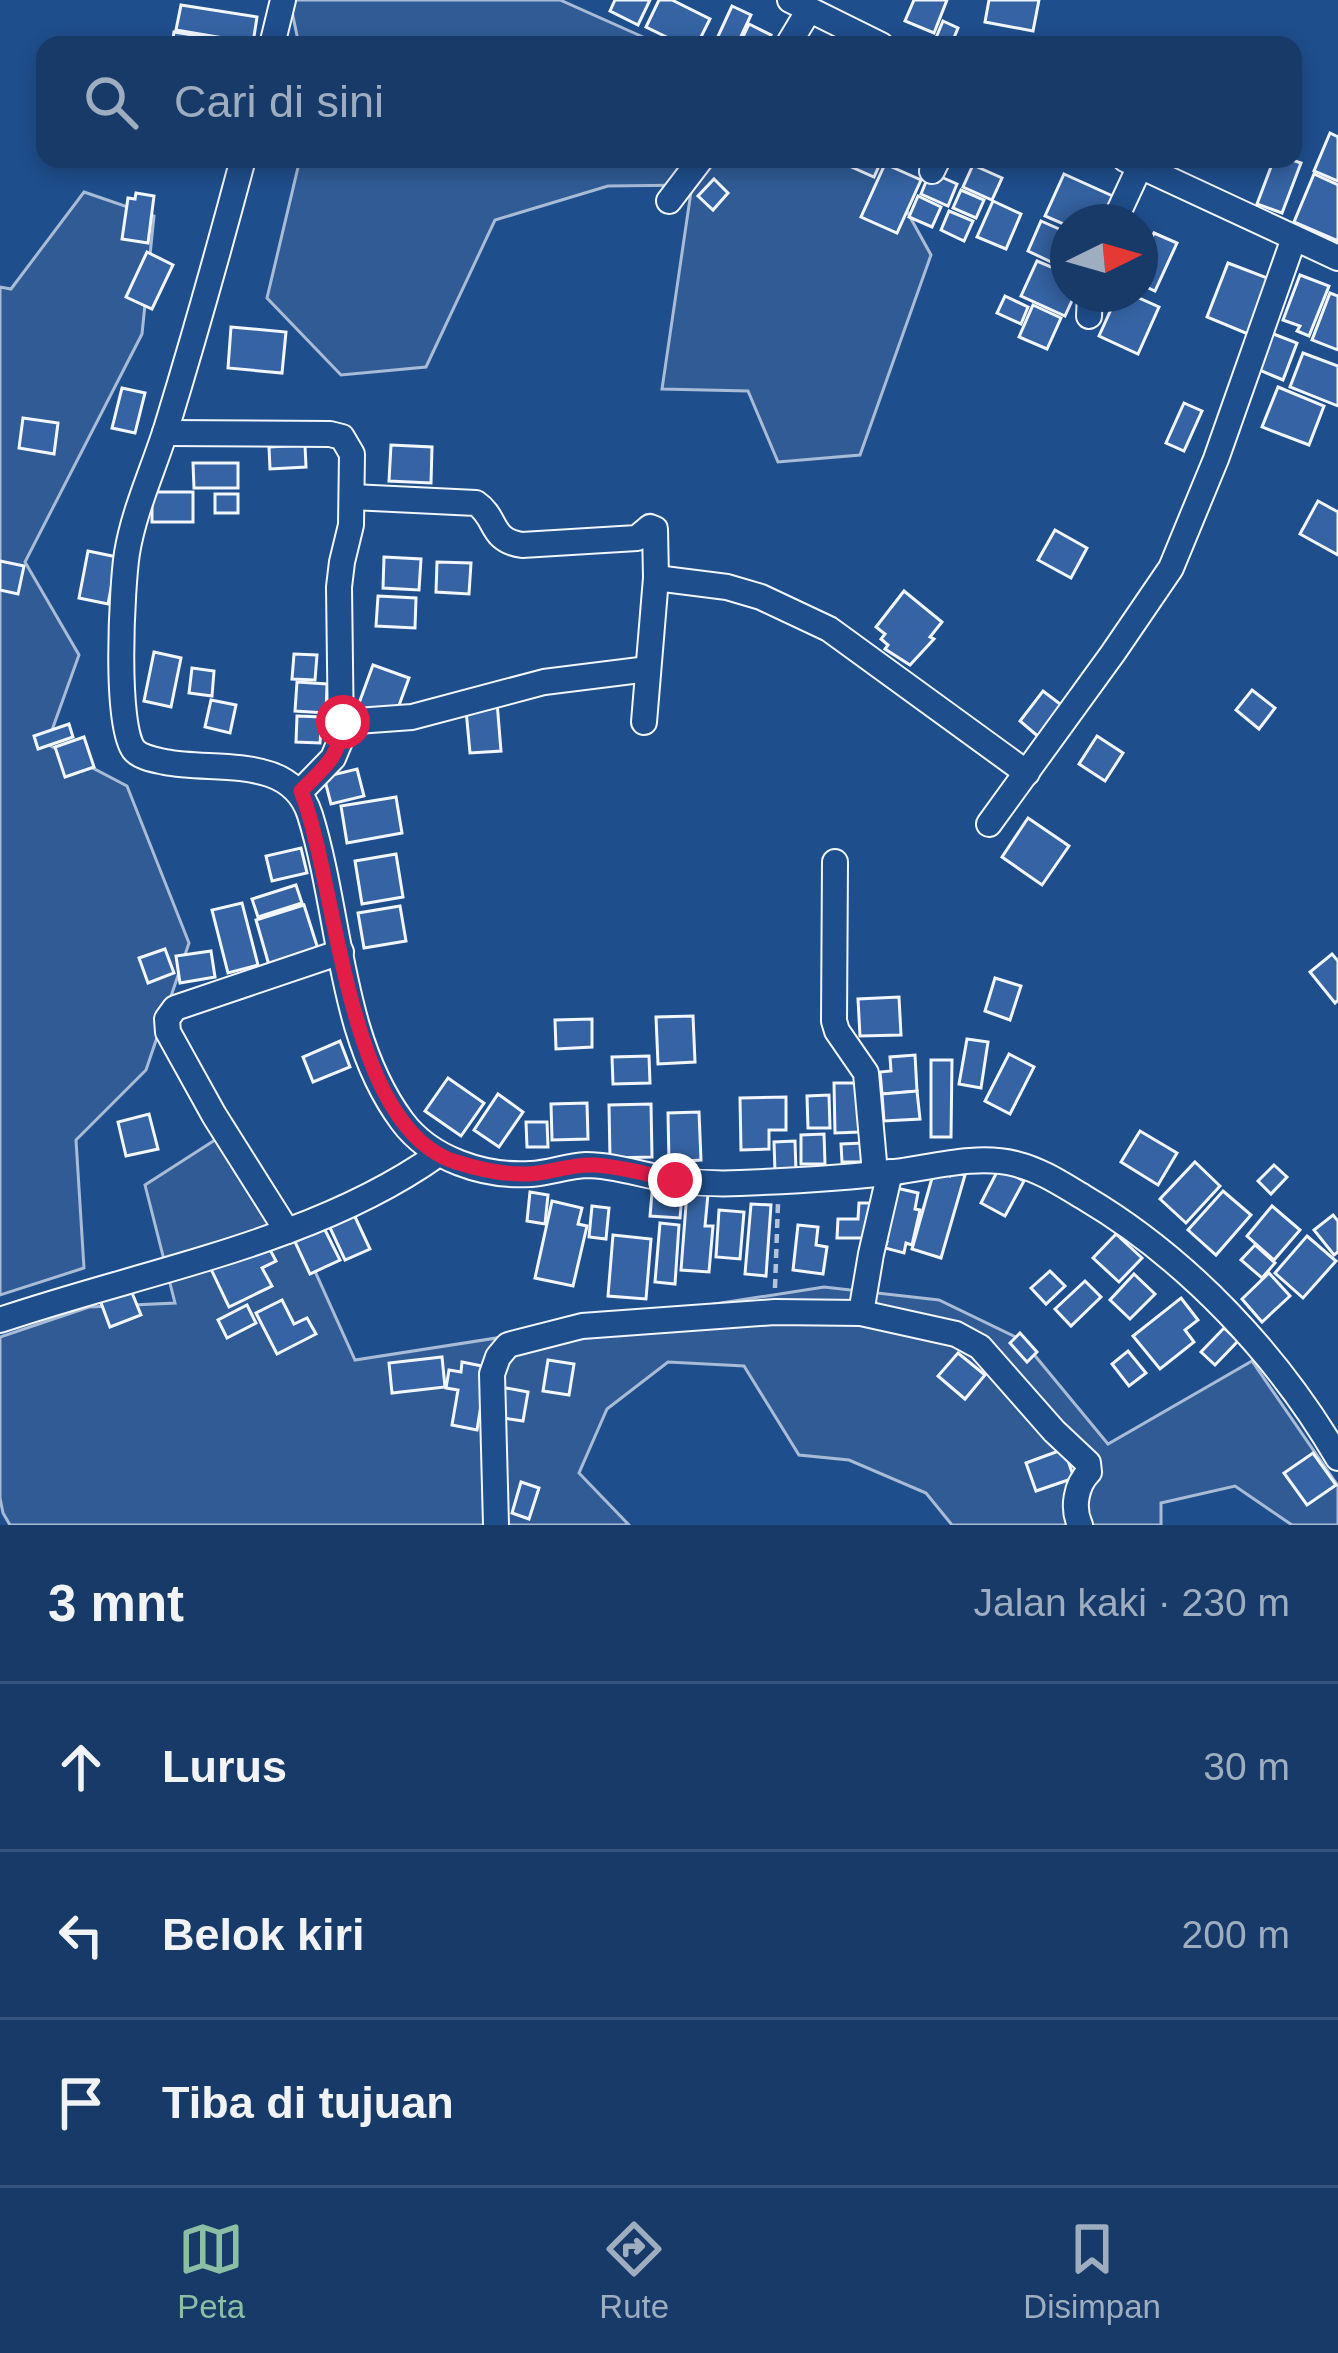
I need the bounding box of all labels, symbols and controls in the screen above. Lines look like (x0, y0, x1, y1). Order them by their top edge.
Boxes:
search box (36, 36, 1302, 168)
icon: search (78, 69, 144, 135)
text: Cari di sini (174, 76, 384, 127)
north arrow (1050, 204, 1158, 312)
route start (316, 695, 370, 749)
route end (648, 1153, 702, 1207)
text: 3 mnt (48, 1575, 184, 1632)
text: Jalan kaki · 230 m (974, 1581, 1290, 1624)
icon: ahead (48, 1734, 114, 1800)
text: Lurus (162, 1741, 287, 1792)
text: 30 m (1203, 1745, 1290, 1788)
icon: left (48, 1902, 114, 1968)
text: Belok kiri (162, 1909, 365, 1960)
text: 200 m (1182, 1913, 1290, 1956)
icon: arrive (48, 2070, 114, 2136)
text: Tiba di tujuan (162, 2077, 454, 2128)
tab: Peta (177, 2216, 245, 2326)
tab: Rute (599, 2216, 669, 2326)
tab: Disimpan (1023, 2216, 1161, 2326)

